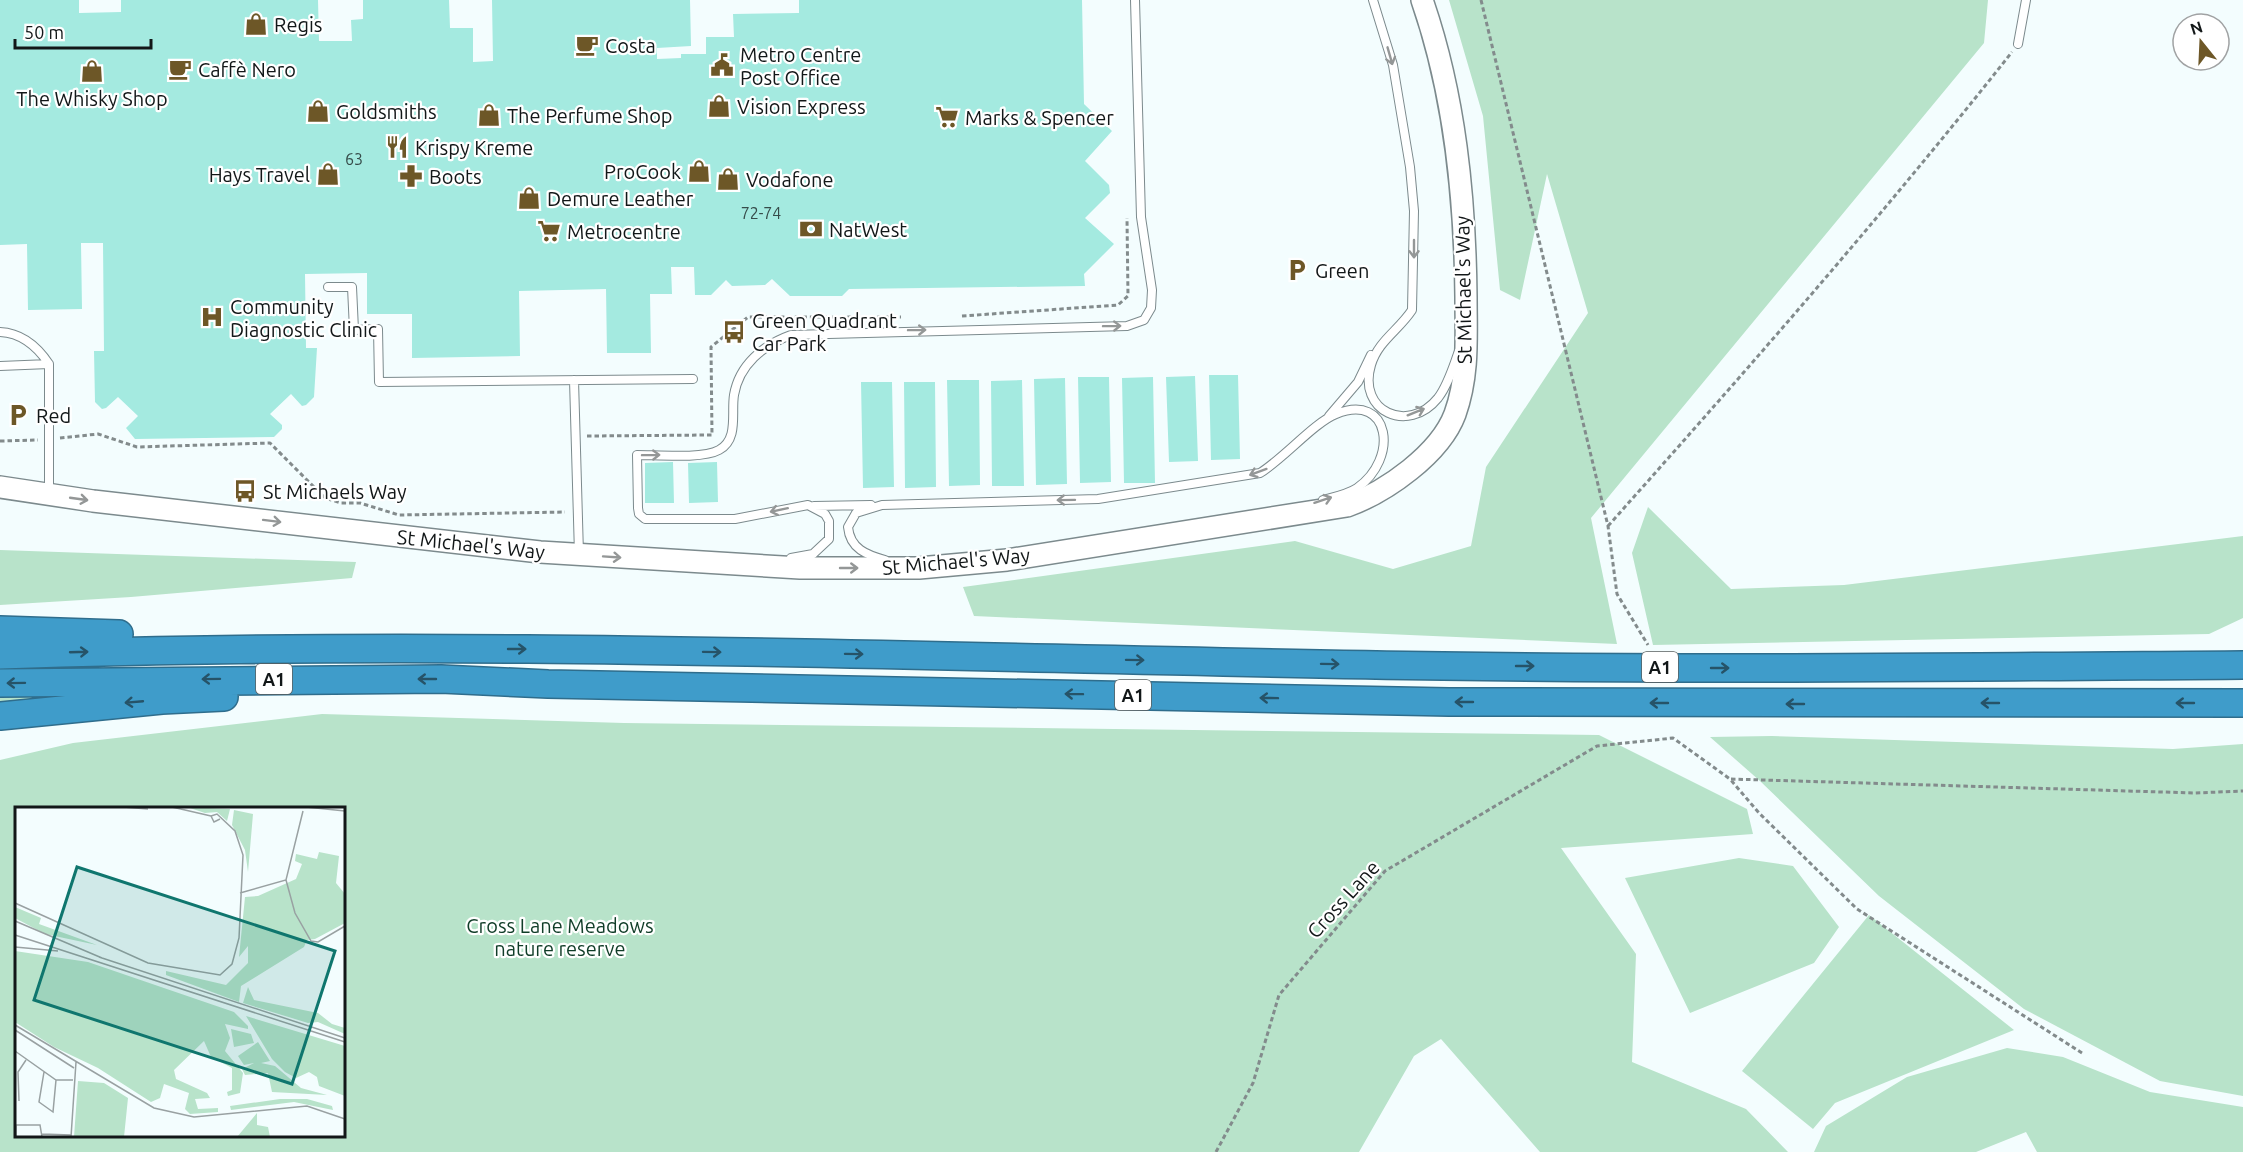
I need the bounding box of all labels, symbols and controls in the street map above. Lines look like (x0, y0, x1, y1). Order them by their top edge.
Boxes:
shop icon: Regis (243, 11, 269, 37)
scale bar (15, 12, 152, 50)
north arrow (2171, 12, 2231, 72)
place label: Regis (274, 13, 323, 36)
text: N (2188, 17, 2205, 38)
text: 50 m (24, 22, 64, 42)
cafe icon: Costa (574, 32, 600, 58)
place label: Costa (605, 34, 656, 57)
place label: Metro Centre Post Office (740, 43, 861, 89)
one-way arrow (1385, 46, 1396, 65)
public building icon: Metro Centre Post Office (709, 52, 735, 78)
cafe icon: Caffè Nero (167, 56, 193, 82)
shop icon: The Whisky Shop (79, 58, 105, 84)
place label: Caffè Nero (198, 58, 296, 81)
place label: The Whisky Shop (16, 87, 168, 110)
shop icon: Vision Express (706, 93, 732, 119)
place label: Vision Express (737, 95, 866, 118)
shop icon: Goldsmiths (305, 98, 331, 124)
place label: Goldsmiths (336, 100, 437, 123)
shop icon: The Perfume Shop (476, 102, 502, 128)
place label: The Perfume Shop (507, 104, 673, 127)
supermarket icon: Marks & Spencer (934, 104, 960, 130)
place label: Marks & Spencer (965, 106, 1114, 129)
restaurant icon: Krispy Kreme (384, 134, 410, 160)
place label: Krispy Kreme (415, 136, 533, 159)
house number: 63 (345, 150, 363, 168)
shop icon: ProCook (686, 158, 712, 184)
place label: ProCook (604, 160, 681, 183)
shop icon: Hays Travel (315, 161, 341, 187)
place label: Hays Travel (209, 163, 310, 186)
pharmacy icon: Boots (398, 163, 424, 189)
place label: Boots (429, 165, 482, 188)
shop icon: Vodafone (715, 166, 741, 192)
place label: Vodafone (746, 168, 833, 191)
shop icon: Demure Leather (516, 185, 542, 211)
place label: Demure Leather (547, 187, 694, 210)
house number: 72-74 (741, 204, 781, 222)
street label: St Michael's Way (1450, 215, 1476, 364)
bank icon: NatWest (798, 216, 824, 242)
supermarket icon: Metrocentre (536, 218, 562, 244)
place label: NatWest (829, 218, 907, 241)
place label: Metrocentre (567, 220, 681, 243)
one-way arrow (1408, 239, 1420, 259)
parking icon: Green (1284, 257, 1310, 283)
place label: Green (1315, 259, 1369, 282)
place label: Community Diagnostic Clinic (230, 295, 377, 341)
hospital icon: Community Diagnostic Clinic (199, 304, 225, 330)
place label: Green Quadrant Car Park (752, 309, 897, 355)
bus stop icon: Green Quadrant Car Park (721, 319, 747, 345)
one-way arrow (1101, 320, 1121, 332)
one-way arrow (906, 325, 926, 336)
parking icon: Red (5, 402, 31, 428)
place label: Red (36, 404, 71, 427)
one-way arrow (1406, 406, 1424, 417)
one-way arrow (640, 449, 660, 460)
one-way arrow (1250, 467, 1268, 478)
bus stop icon: St Michaels Way (232, 478, 258, 504)
place label: St Michaels Way (263, 480, 407, 503)
one-way arrow (68, 493, 88, 504)
one-way arrow (1313, 494, 1332, 505)
one-way arrow (1057, 495, 1077, 506)
one-way arrow (770, 505, 790, 516)
one-way arrow (262, 516, 282, 527)
street label: St Michael's Way (396, 525, 546, 563)
street label: St Michael's Way (881, 543, 1031, 579)
one-way arrow (602, 552, 622, 563)
one-way arrow (839, 562, 859, 574)
one-way arrow (506, 643, 526, 655)
one-way arrow (701, 646, 721, 658)
one-way arrow (69, 647, 89, 658)
one-way arrow (844, 649, 864, 660)
road number: A1 (1642, 652, 1678, 682)
one-way arrow (1124, 654, 1144, 666)
one-way arrow (1319, 658, 1339, 669)
one-way arrow (1514, 661, 1534, 672)
one-way arrow (1709, 662, 1729, 674)
road number: A1 (256, 664, 292, 694)
one-way arrow (417, 673, 437, 685)
one-way arrow (201, 674, 221, 685)
one-way arrow (6, 677, 26, 689)
road number: A1 (1115, 680, 1151, 710)
one-way arrow (1064, 688, 1084, 699)
one-way arrow (1259, 692, 1279, 704)
one-way arrow (1454, 696, 1474, 708)
one-way arrow (124, 697, 144, 708)
one-way arrow (1649, 697, 1669, 709)
one-way arrow (1980, 697, 2000, 709)
one-way arrow (2175, 697, 2195, 709)
one-way arrow (1785, 698, 1805, 710)
inset map (15, 807, 345, 1137)
street label: Cross Lane (1302, 855, 1384, 943)
park label: Cross Lane Meadows nature reserve (466, 914, 654, 960)

